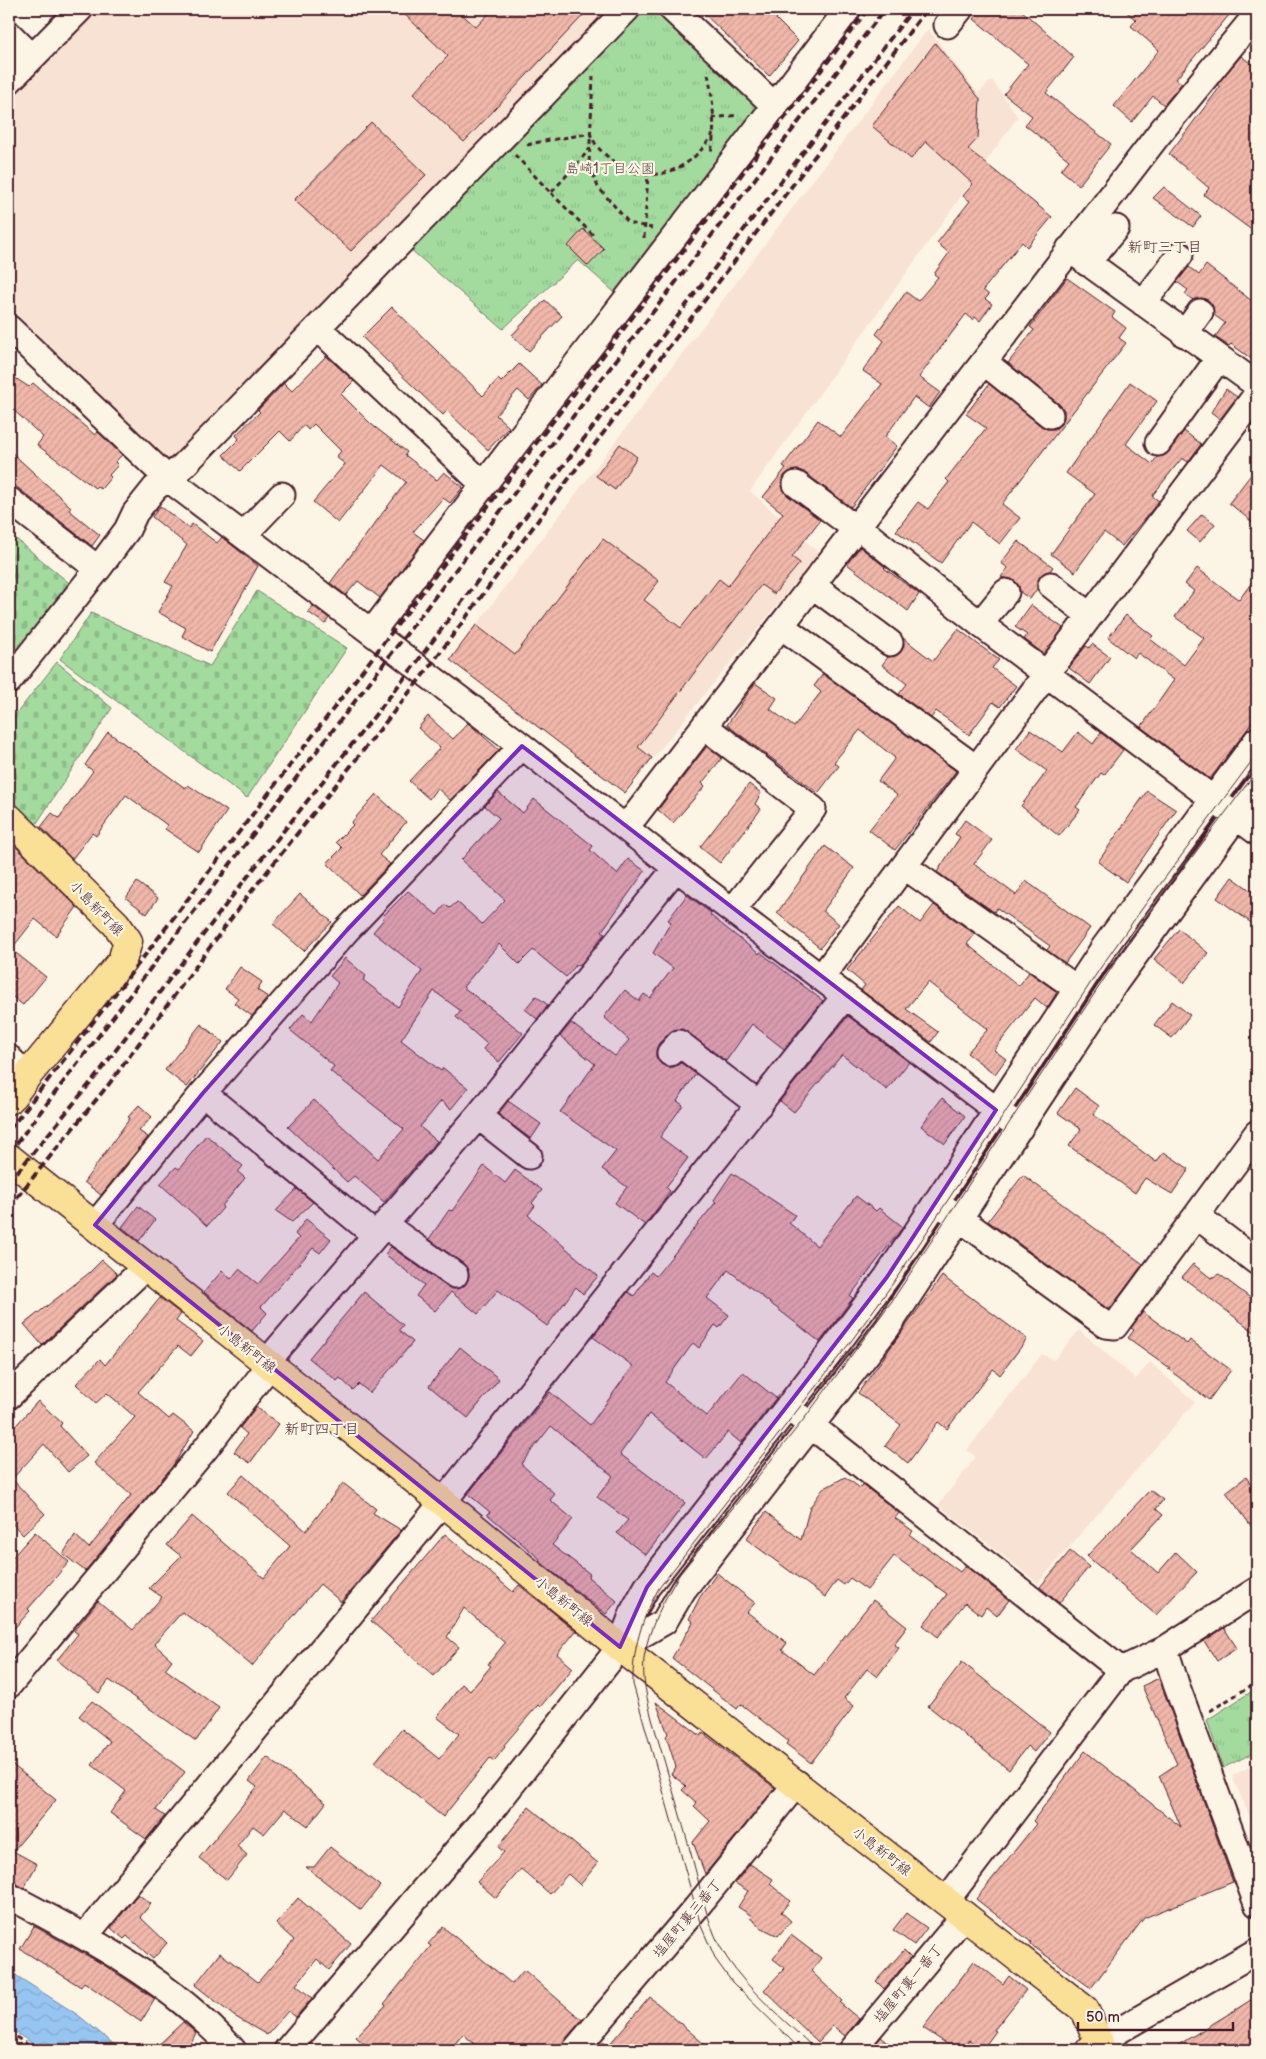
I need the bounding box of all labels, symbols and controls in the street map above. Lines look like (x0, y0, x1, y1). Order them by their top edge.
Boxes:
park label: 島崎1丁目公園 (565, 160, 655, 177)
district label: 新町三丁目 (1127, 238, 1203, 257)
street label: 小島新町線 (66, 877, 127, 939)
street label: 小島新町線 (214, 1320, 280, 1377)
district label: 新町四丁目 (284, 1420, 360, 1439)
street label: 小島新町線 (531, 1573, 596, 1630)
street label: 小島新町線 (849, 1823, 915, 1880)
street label: 塩屋町裏三番丁 (649, 1875, 725, 1961)
street label: 塩屋町裏一番丁 (870, 1940, 946, 2026)
scale bar (1078, 1999, 1234, 2031)
text: 50 m (1086, 2008, 1120, 2027)

